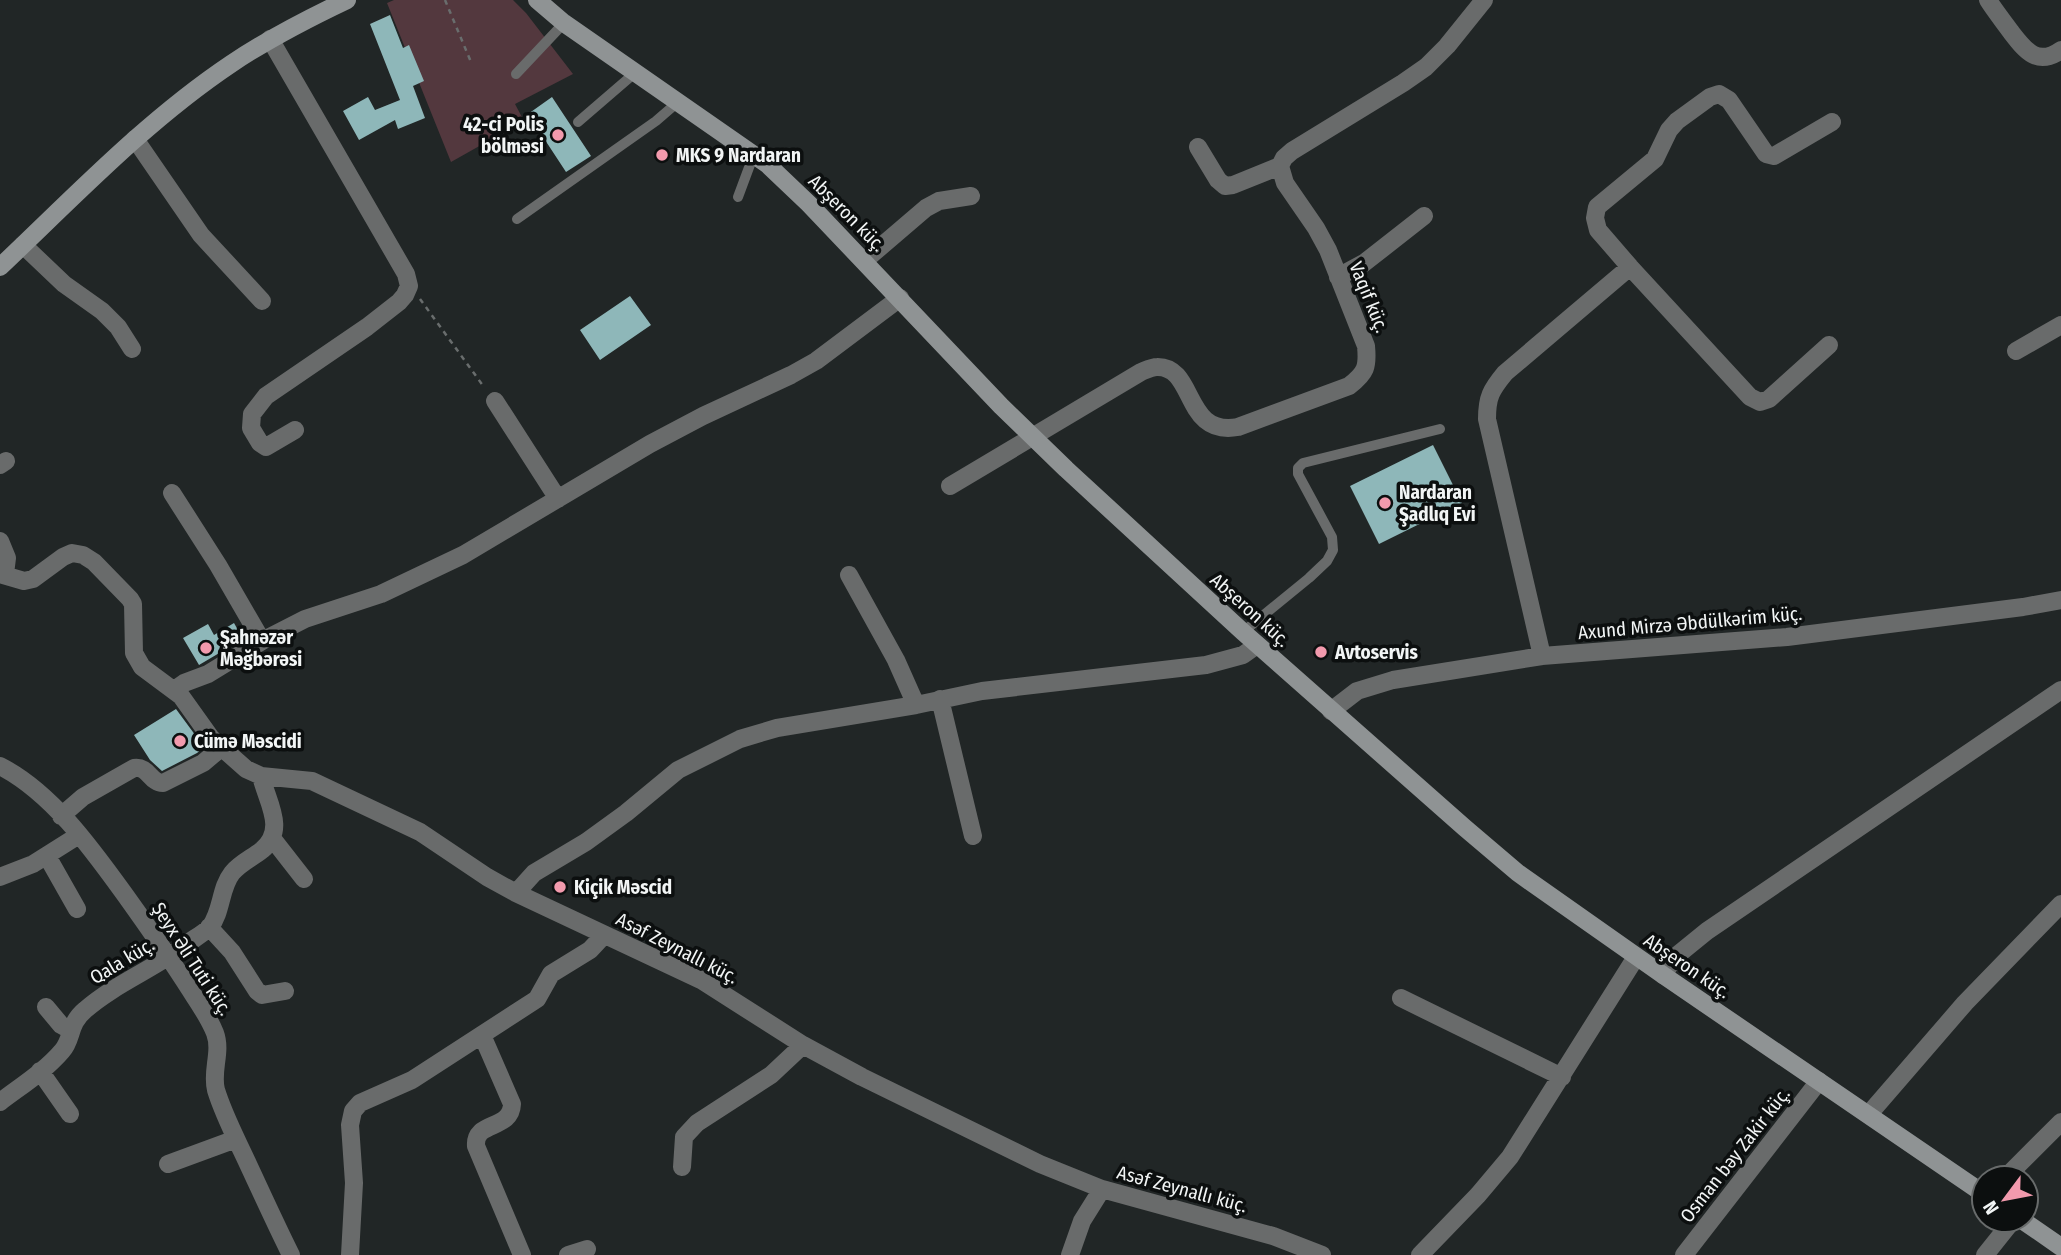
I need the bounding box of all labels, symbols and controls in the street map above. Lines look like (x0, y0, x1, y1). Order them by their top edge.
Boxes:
place label: 42-ci Polis bölməsi (463, 113, 545, 158)
marker: 42-ci Polis bölməsi (550, 127, 566, 143)
place label: MKS 9 Nardaran (676, 144, 801, 167)
marker: MKS 9 Nardaran (654, 147, 670, 163)
street label: Abşeron küç. (804, 170, 890, 256)
street label: Vaqif küç. (1344, 258, 1394, 336)
place label: Nardaran Şadlıq Evi (1399, 481, 1476, 527)
marker: Nardaran Şadlıq Evi (1377, 495, 1393, 511)
street label: Abşeron küç. (1205, 568, 1295, 652)
street label: Axund Mirzə Əbdülkərim küç. (1577, 602, 1803, 644)
place label: Şahnəzər Məğbərəsi (220, 626, 302, 671)
marker: Şahnəzər Məğbərəsi (198, 640, 214, 656)
place label: Avtoservis (1334, 641, 1418, 664)
marker: Avtoservis (1313, 644, 1329, 660)
place label: Cümə Məscidi (194, 730, 302, 753)
marker: Cümə Məscidi (172, 733, 188, 749)
place label: Kiçik Məscid (574, 876, 672, 899)
marker: Kiçik Məscid (552, 879, 568, 895)
street label: Şeyx Əli Tuti küç. (147, 898, 237, 1020)
street label: Asəf Zeynallı küç. (612, 907, 742, 989)
street label: Abşeron küç. (1639, 929, 1735, 1003)
street label: Qala küç. (86, 933, 158, 989)
street label: Osman bəy Zakir küç. (1675, 1083, 1795, 1227)
street label: Asəf Zeynallı küç. (1114, 1161, 1250, 1217)
north arrow (1970, 1164, 2040, 1234)
text: N (1978, 1197, 2004, 1219)

